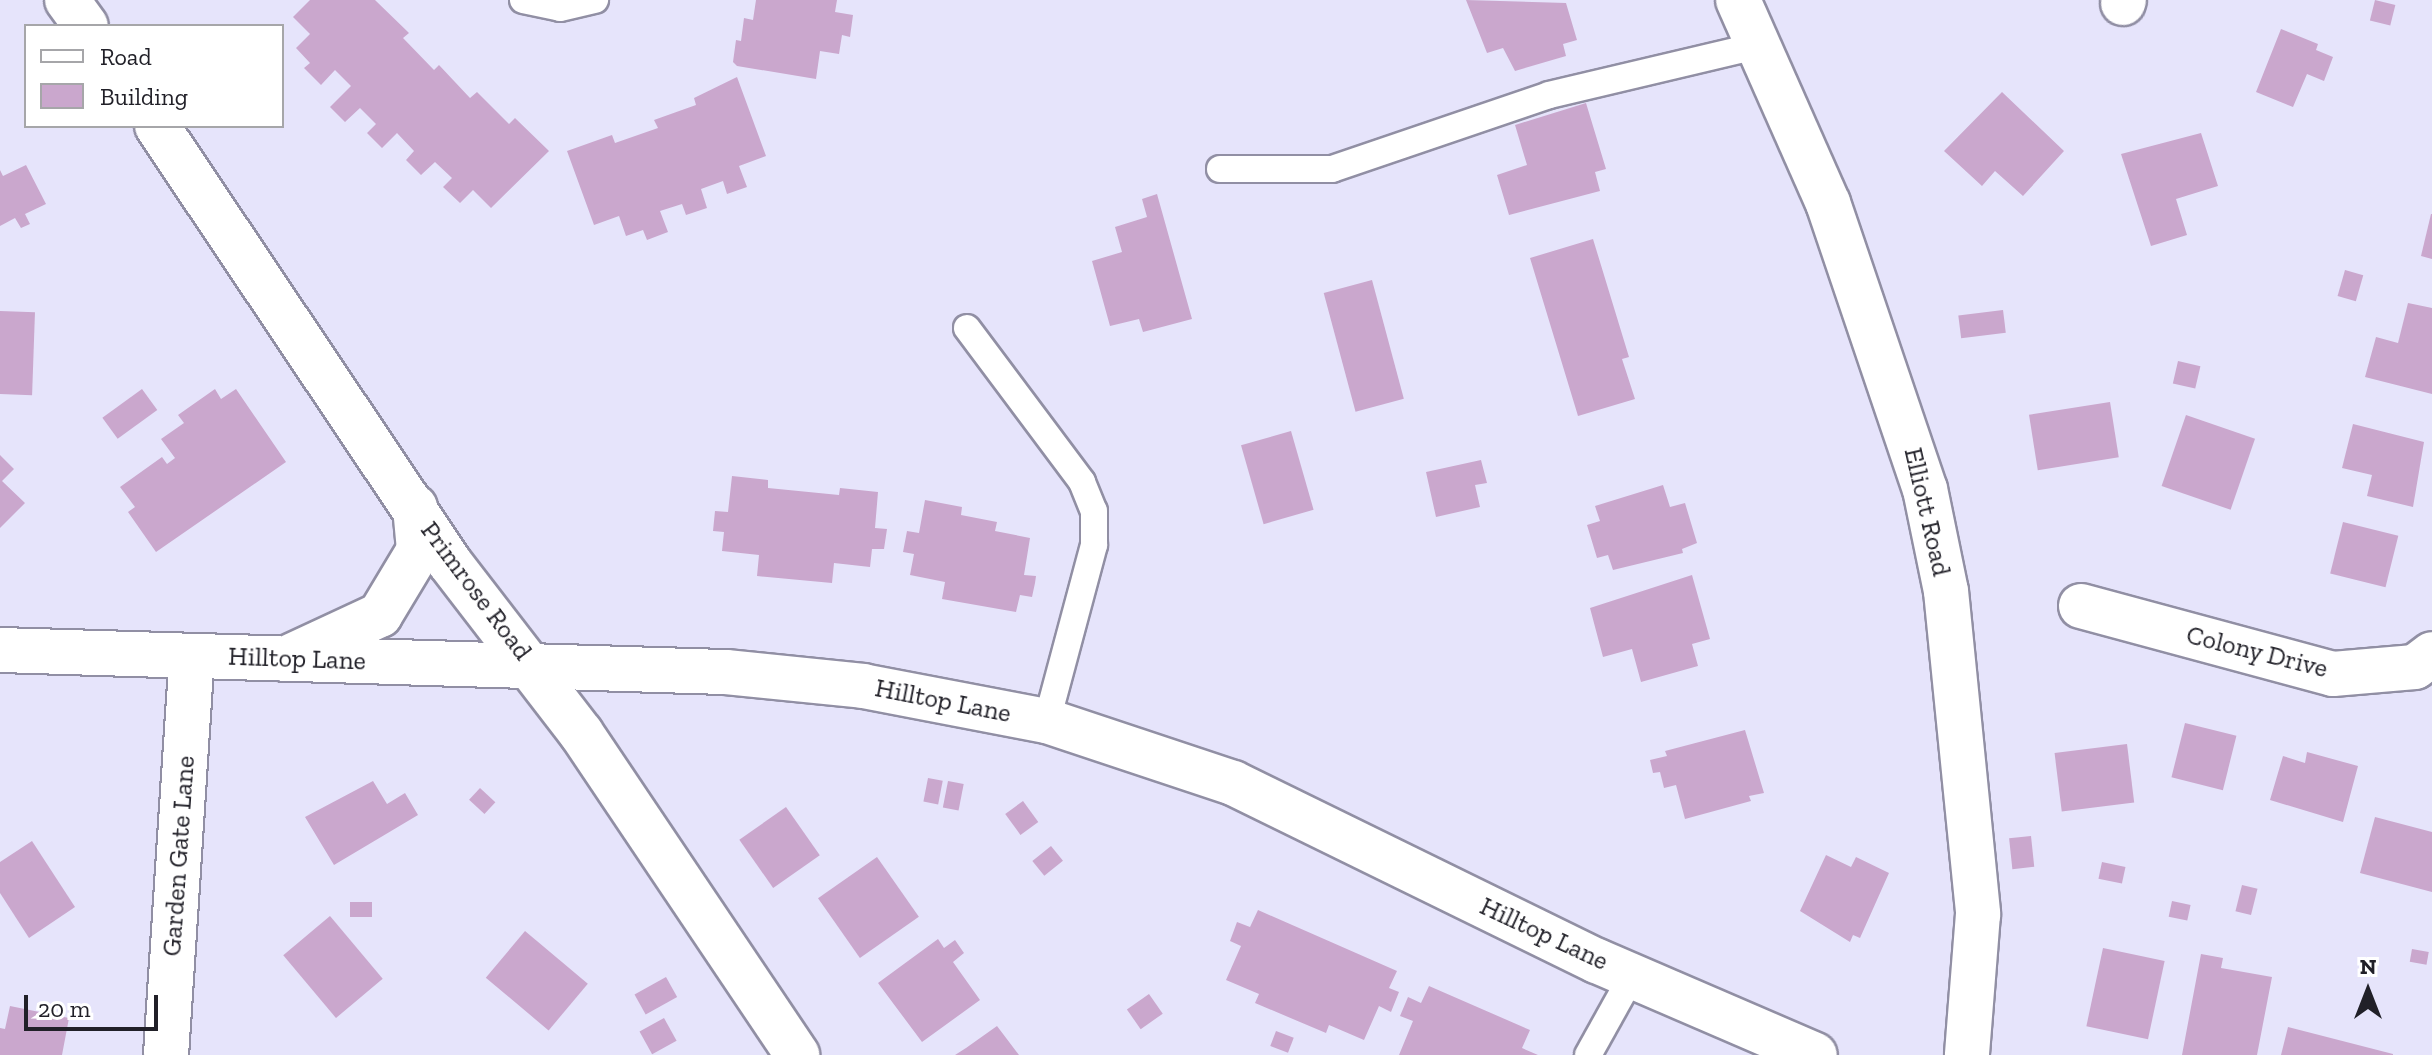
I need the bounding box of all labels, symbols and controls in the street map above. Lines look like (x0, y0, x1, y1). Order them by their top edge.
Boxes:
legend (24, 24, 284, 128)
text: Road (100, 42, 152, 71)
text: Building (100, 82, 188, 111)
street label: Elliott Road (1897, 445, 1957, 579)
street label: Primrose Road (414, 516, 538, 666)
street label: Colony Drive (2183, 619, 2331, 685)
street label: Hilltop Lane (228, 641, 366, 677)
street label: Hilltop Lane (872, 673, 1014, 729)
street label: Garden Gate Lane (156, 755, 202, 957)
street label: Hilltop Lane (1475, 891, 1613, 977)
north arrow (2328, 951, 2408, 1031)
text: N (2360, 953, 2376, 980)
scale bar (28, 979, 162, 1029)
text: 20 m (38, 994, 90, 1023)

